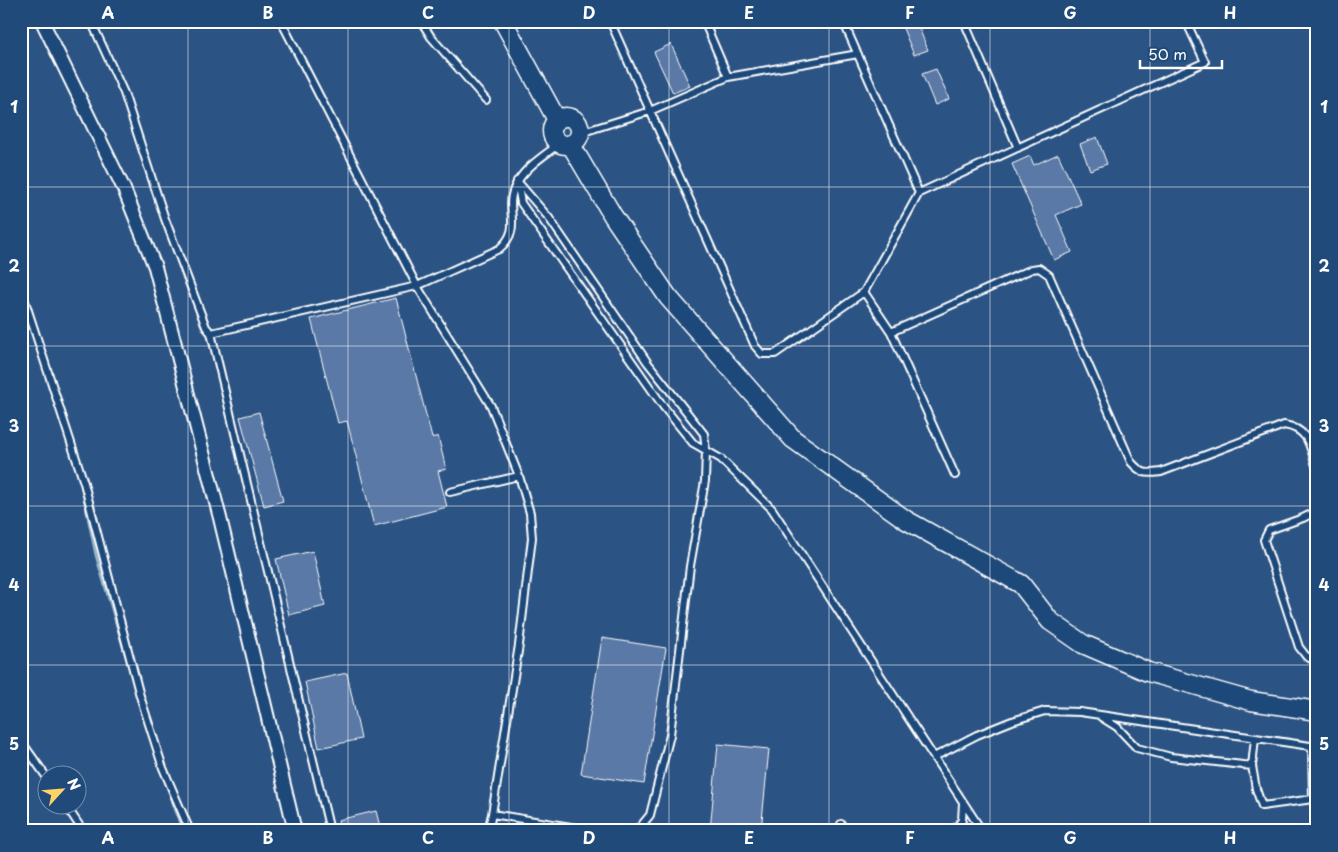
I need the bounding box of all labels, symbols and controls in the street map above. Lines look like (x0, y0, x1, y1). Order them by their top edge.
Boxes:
text: A (102, 0, 115, 24)
text: B (263, 0, 274, 24)
text: C (422, 0, 434, 24)
text: D (583, 0, 595, 24)
text: E (744, 0, 754, 24)
text: F (905, 0, 915, 24)
text: G (1063, 0, 1077, 24)
text: H (1224, 0, 1236, 24)
scale bar (1140, 38, 1223, 70)
text: 50 m (1148, 42, 1187, 65)
text: 1 (10, 94, 18, 118)
text: 1 (1320, 94, 1328, 118)
text: 2 (8, 253, 20, 277)
text: 2 (1318, 253, 1330, 277)
text: 3 (9, 413, 19, 437)
text: 3 (1319, 413, 1329, 437)
text: 4 (9, 572, 20, 596)
text: 4 (1319, 572, 1330, 596)
text: 5 (9, 731, 19, 755)
text: 5 (1319, 731, 1329, 755)
north arrow (38, 764, 88, 814)
text: N (62, 774, 86, 794)
text: A (102, 825, 115, 849)
text: B (263, 825, 274, 849)
text: C (422, 825, 434, 849)
text: D (583, 825, 595, 849)
text: E (744, 825, 754, 849)
text: F (905, 825, 915, 849)
text: G (1063, 825, 1077, 849)
text: H (1224, 825, 1236, 849)

